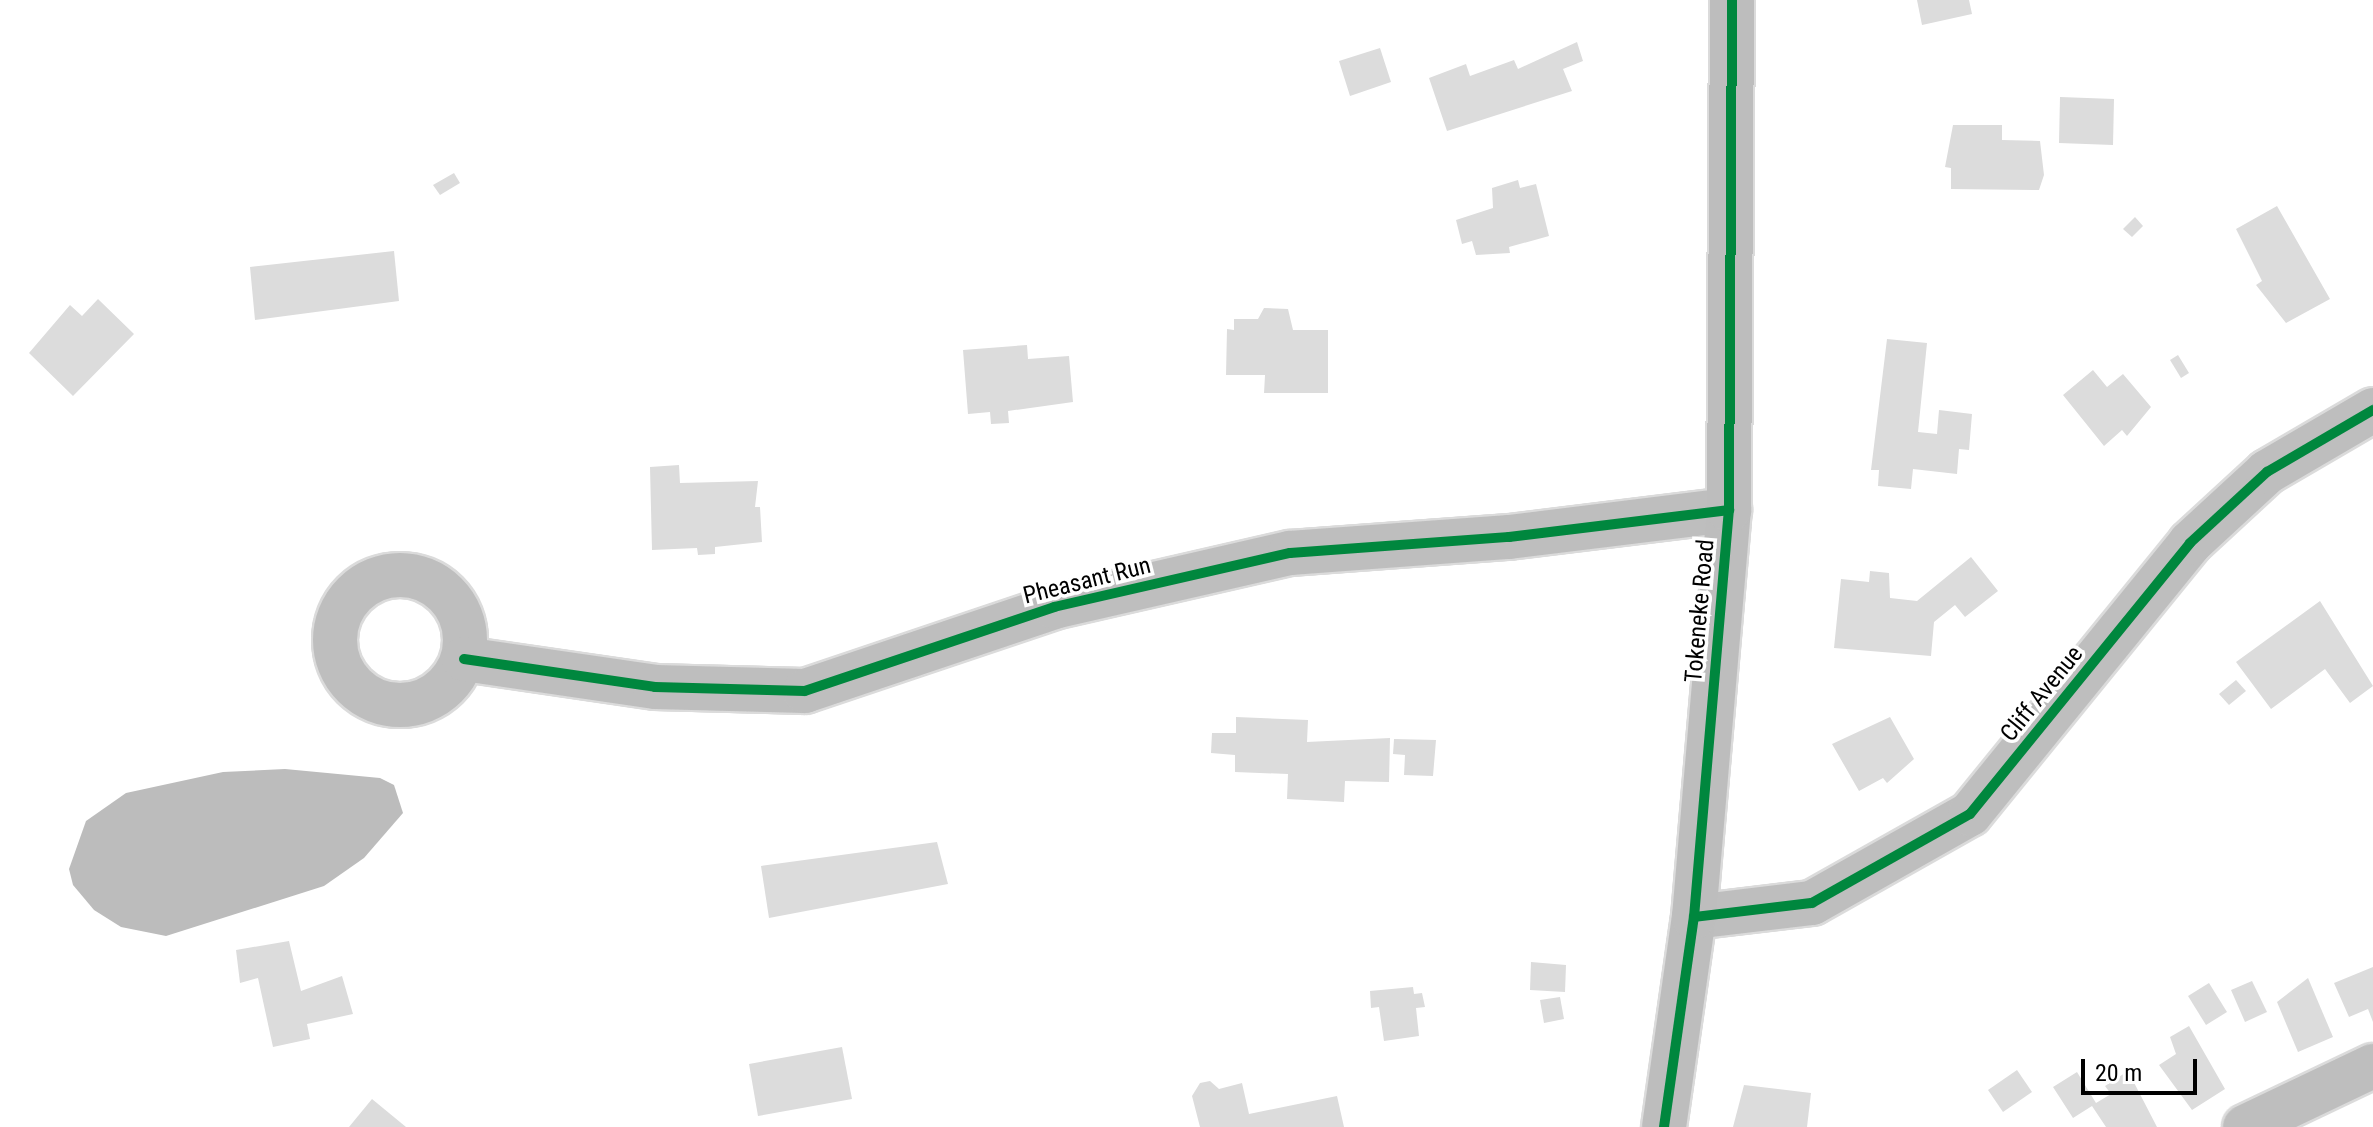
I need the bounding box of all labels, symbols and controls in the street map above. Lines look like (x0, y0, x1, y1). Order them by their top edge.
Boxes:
street label: Tokeneke Road (1679, 538, 1721, 684)
street label: Pheasant Run (1020, 551, 1154, 611)
street label: Cliff Avenue (1995, 640, 2089, 748)
scale bar (2085, 1043, 2201, 1093)
text: 20 m (2095, 1059, 2142, 1087)

